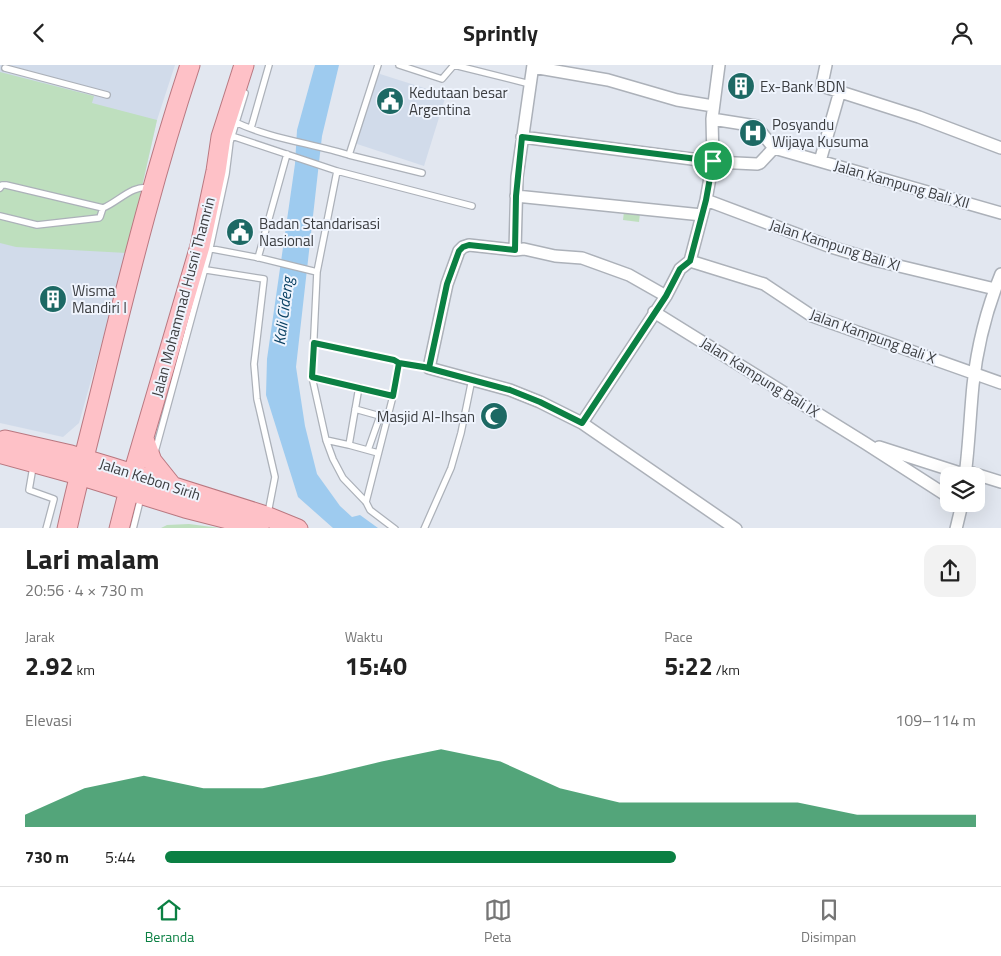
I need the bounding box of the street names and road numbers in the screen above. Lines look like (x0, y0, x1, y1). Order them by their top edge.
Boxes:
street label: Jalan Kampung Bali XII (831, 154, 973, 214)
street label: Jalan Mohammad Husni Thamrin (145, 194, 221, 400)
street label: Jalan Kampung Bali XI (766, 213, 904, 277)
street label: Jalan Kampung Bali X (807, 302, 940, 370)
street label: Jalan Kampung Bali IX (696, 331, 825, 423)
street label: Jalan Kebon Sirih (96, 452, 204, 506)

